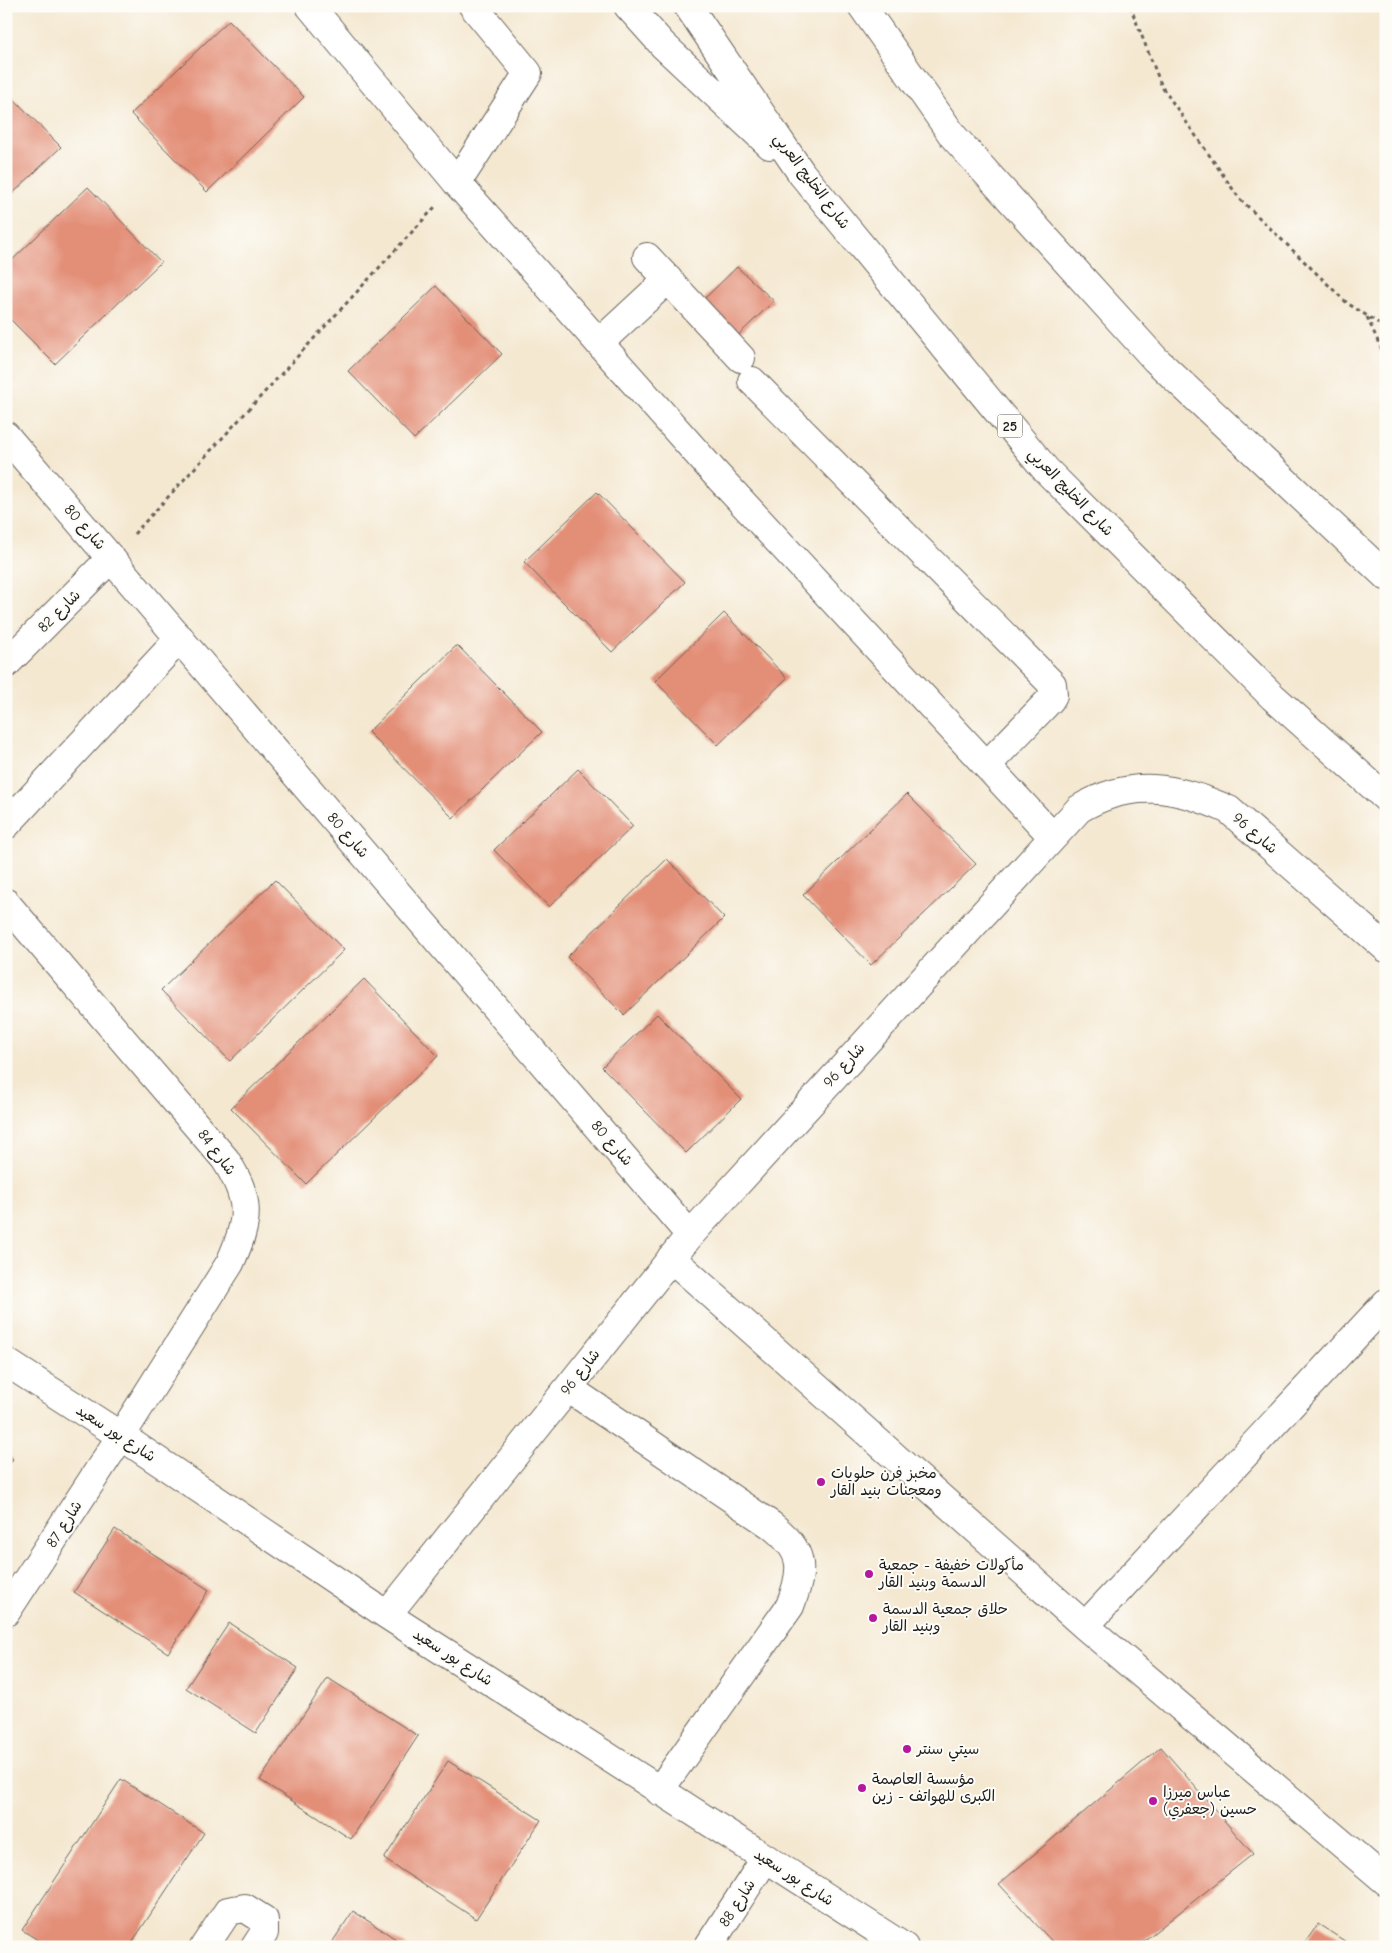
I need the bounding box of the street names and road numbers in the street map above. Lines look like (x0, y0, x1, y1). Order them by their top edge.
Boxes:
street label: شارع الخليج العربي (767, 130, 854, 235)
road number: 25 (998, 414, 1022, 438)
street label: شارع الخليج العربي (1022, 444, 1117, 542)
street label: شارع 80 (60, 501, 110, 554)
street label: شارع 82 (34, 586, 85, 637)
street label: شارع 80 (323, 809, 373, 862)
street label: شارع 96 (1228, 809, 1281, 858)
street label: شارع 96 (819, 1039, 869, 1092)
street label: شارع 80 (587, 1117, 637, 1170)
street label: شارع 84 (193, 1126, 240, 1179)
street label: شارع 96 (556, 1345, 604, 1399)
street label: شارع بور سعيد (72, 1401, 159, 1466)
street label: شارع 87 (42, 1497, 87, 1551)
street label: شارع بور سعيد (409, 1625, 496, 1690)
street label: شارع بور سعيد (750, 1845, 837, 1910)
street label: شارع 88 (715, 1876, 760, 1931)

